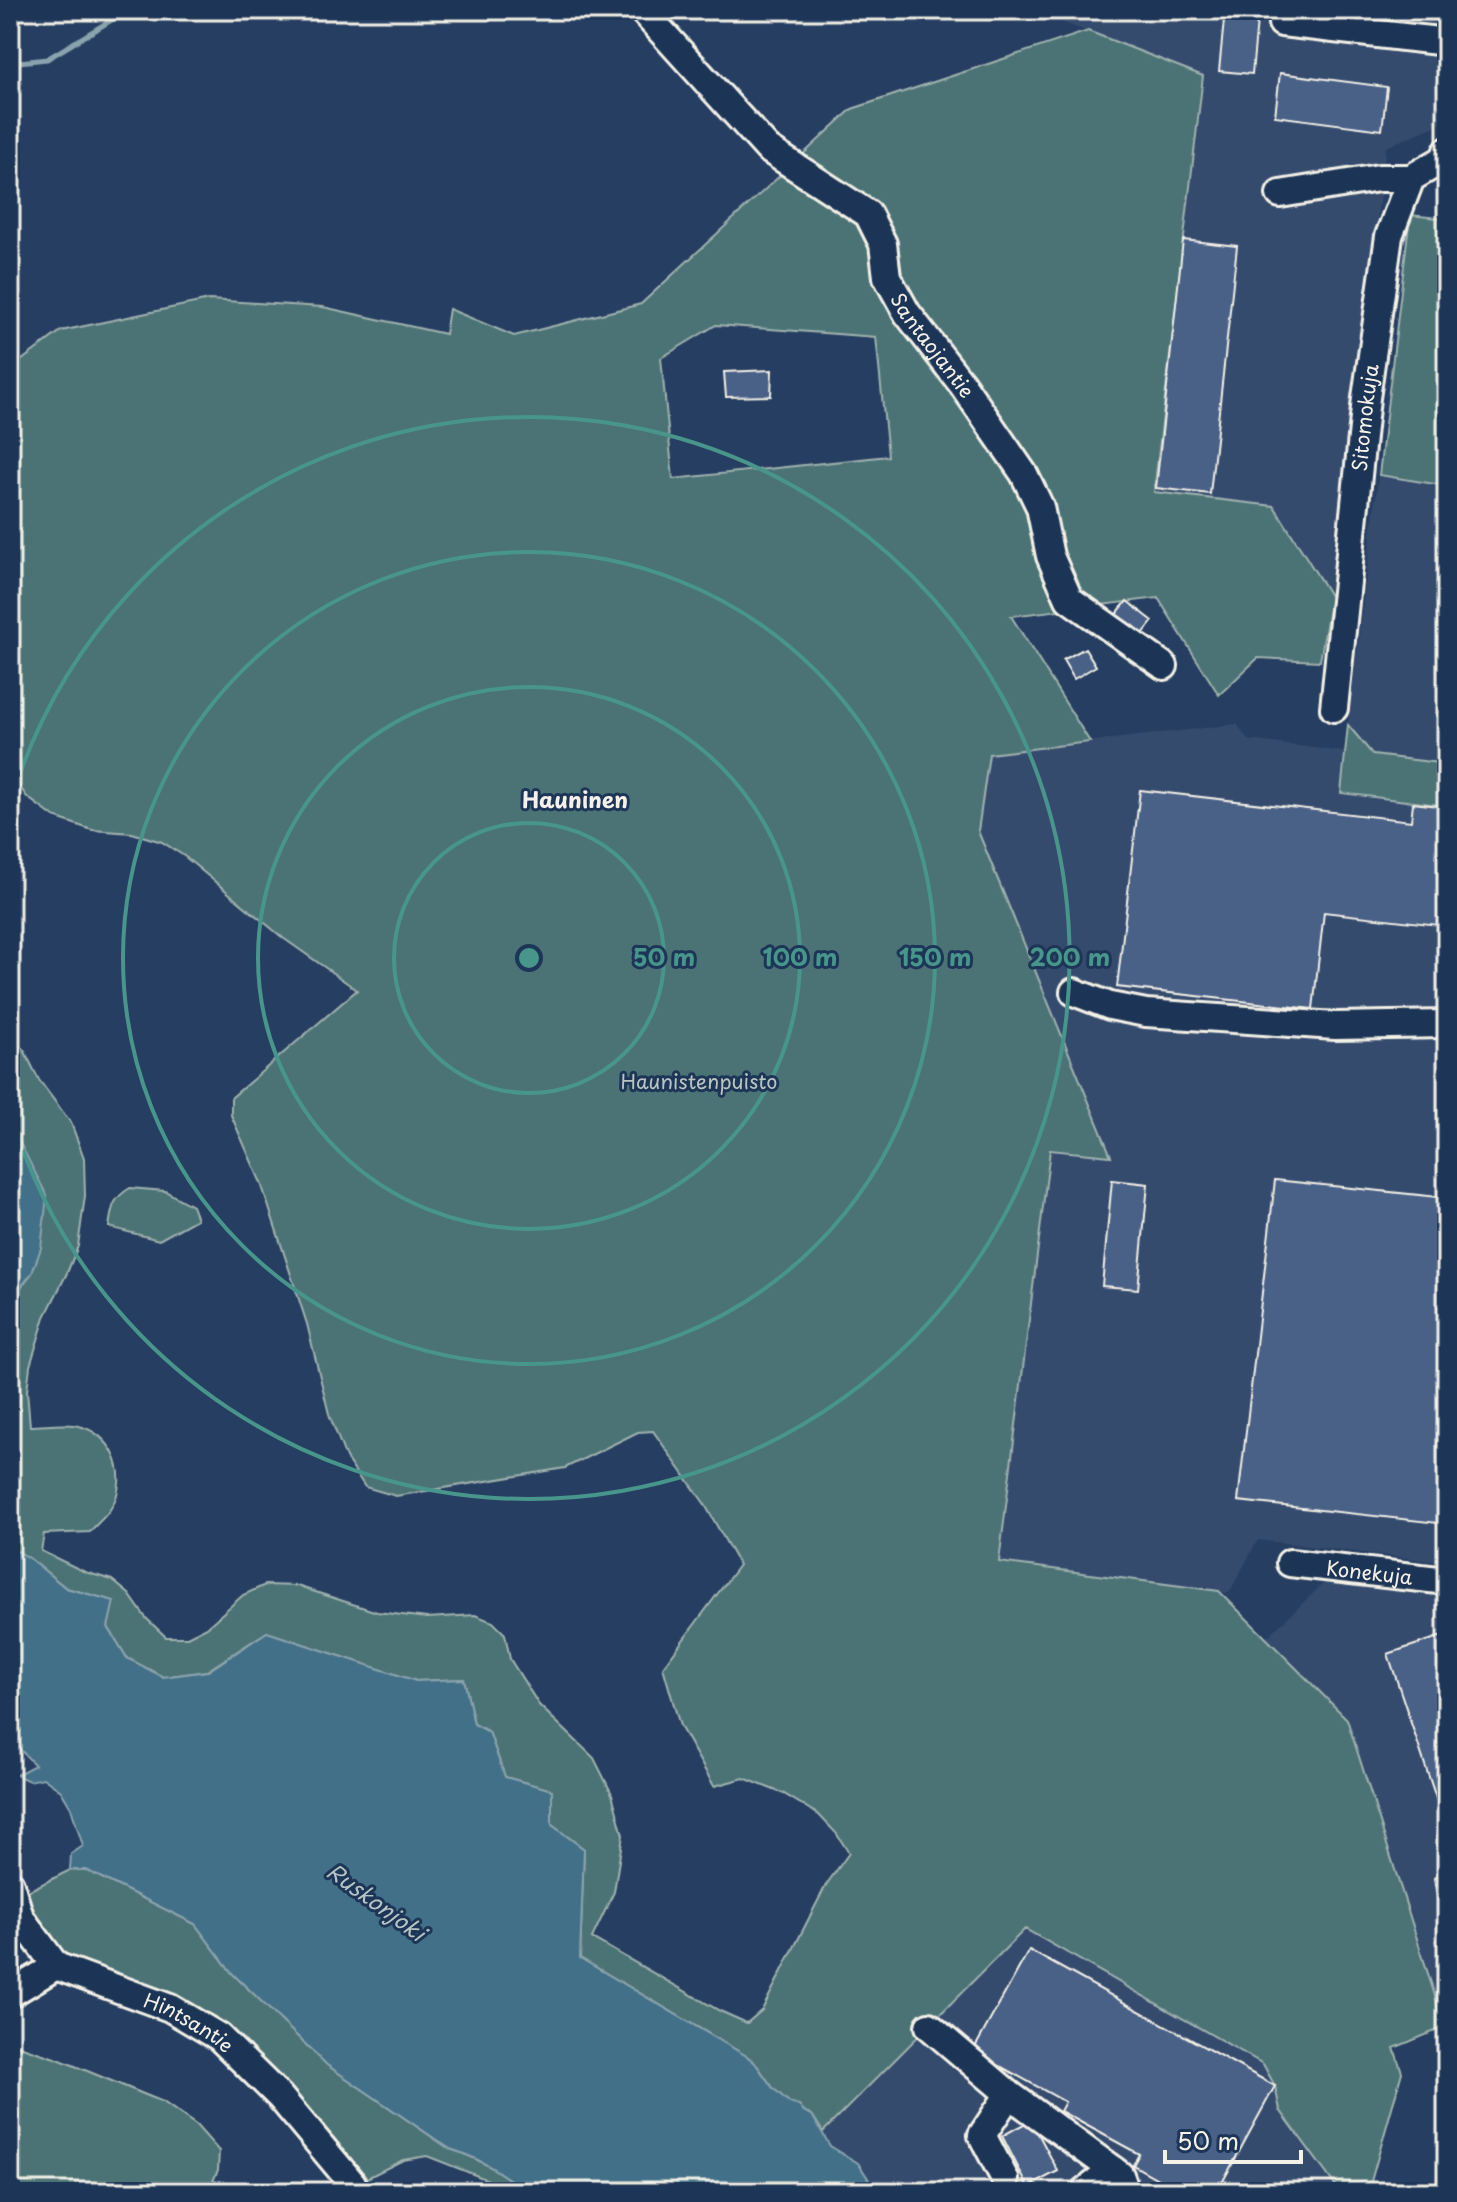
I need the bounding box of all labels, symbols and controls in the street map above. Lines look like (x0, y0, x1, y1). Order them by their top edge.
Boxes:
street label: Santaojantie (884, 287, 982, 404)
street label: Sitomokuja (1344, 361, 1386, 473)
district label: Hauninen (522, 782, 628, 815)
text: 50 m (633, 938, 695, 974)
text: 100 m (763, 938, 837, 974)
text: 150 m (899, 938, 971, 974)
text: 200 m (1030, 938, 1110, 974)
centre of rings (515, 944, 543, 972)
park label: Haunistenpuisto (621, 1066, 777, 1096)
street label: Konekuja (1325, 1552, 1415, 1592)
water label: Ruskonjoki (321, 1854, 435, 1950)
street label: Hintsantie (140, 1985, 241, 2059)
scale bar (1165, 2114, 1301, 2164)
text: 50 m (1177, 2122, 1239, 2158)

